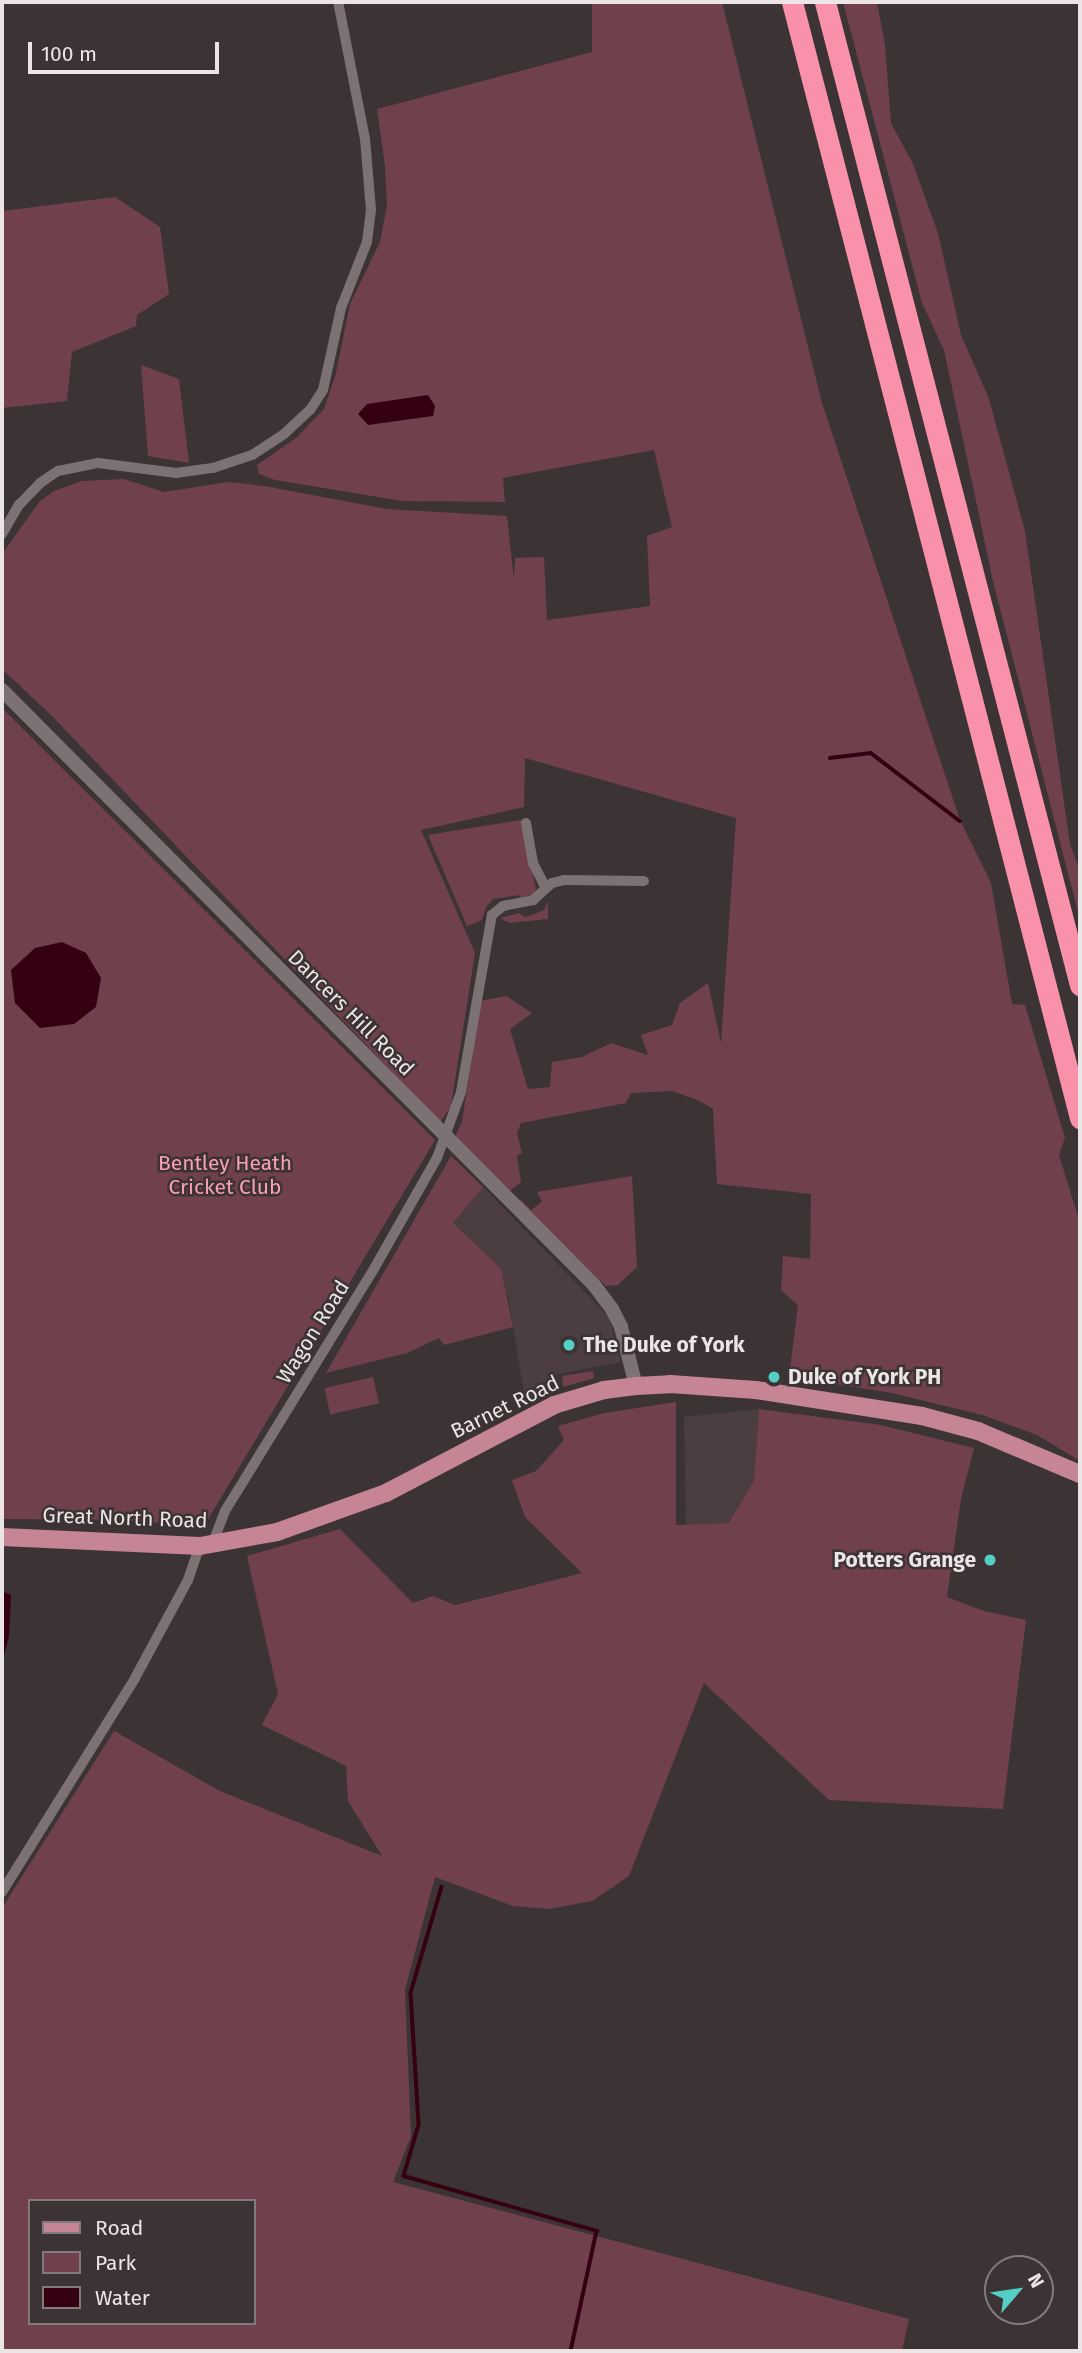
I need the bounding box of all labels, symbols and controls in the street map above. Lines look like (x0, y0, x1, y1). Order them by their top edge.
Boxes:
scale bar (32, 28, 222, 72)
text: 100 m (41, 41, 97, 67)
street label: Dancers Hill Road (283, 945, 419, 1081)
park label: Bentley Heath Cricket Club (158, 1150, 292, 1200)
street label: Wagon Road (271, 1276, 355, 1388)
place label: The Duke of York (583, 1332, 745, 1358)
marker: The Duke of York (561, 1337, 577, 1353)
place label: Duke of York PH (788, 1364, 941, 1390)
marker: Duke of York PH (766, 1369, 782, 1385)
street label: Barnet Road (447, 1370, 563, 1444)
street label: Great North Road (42, 1503, 208, 1533)
place label: Potters Grange (833, 1547, 976, 1573)
marker: Potters Grange (982, 1552, 998, 1568)
legend (28, 2199, 256, 2325)
text: Road (95, 2215, 143, 2241)
text: Park (95, 2250, 136, 2276)
north arrow (984, 2255, 1054, 2325)
text: N (1023, 2269, 1049, 2292)
text: Water (95, 2285, 150, 2311)

